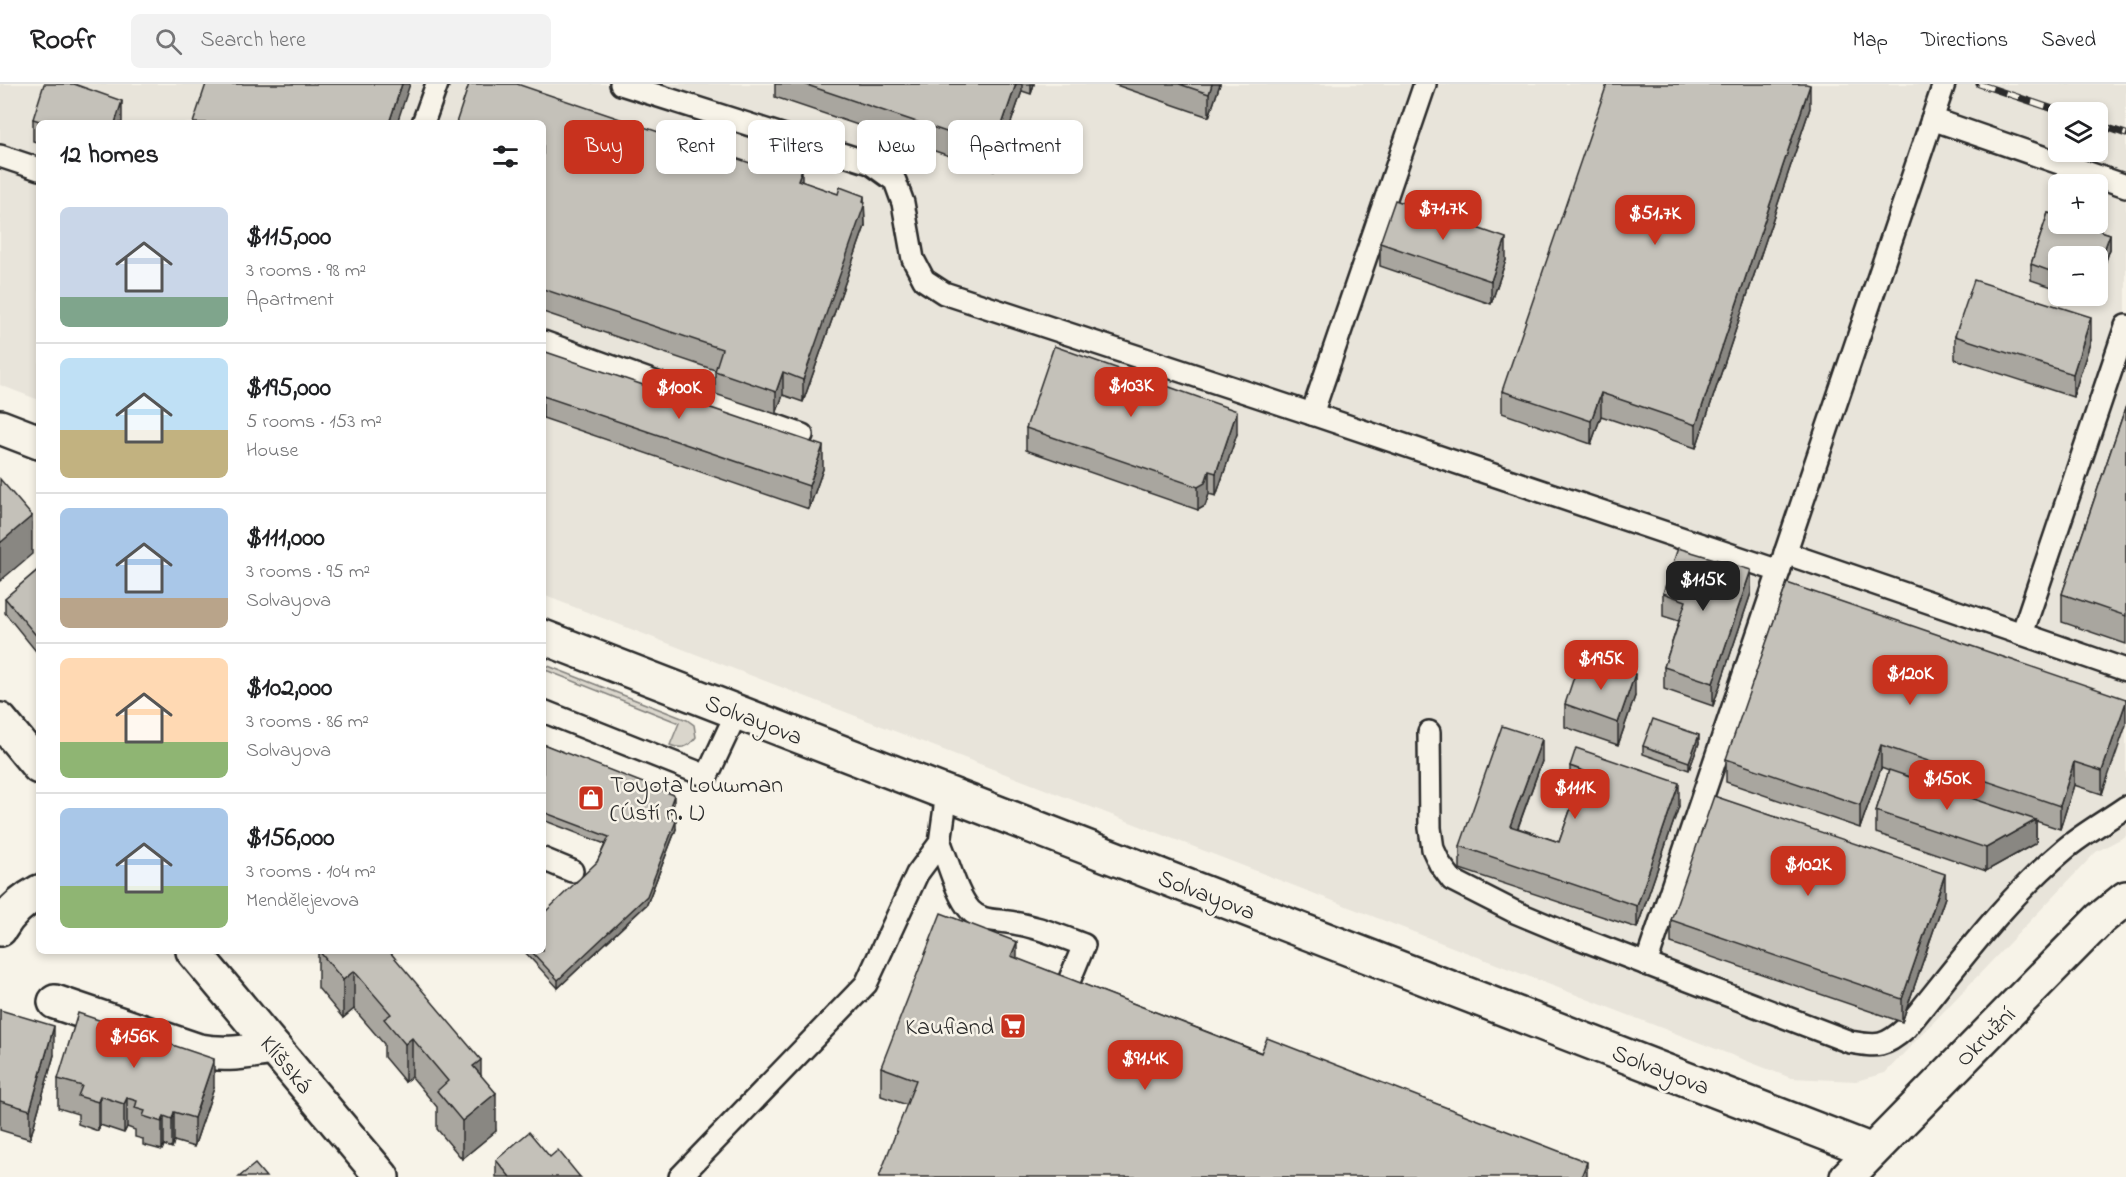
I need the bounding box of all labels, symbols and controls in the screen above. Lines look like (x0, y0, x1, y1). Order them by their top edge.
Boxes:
search box (131, 14, 551, 68)
text: Roofr (30, 21, 95, 62)
icon: search (152, 25, 185, 58)
text: Search here (200, 25, 306, 57)
text: Map (1852, 26, 1888, 56)
text: Directions (1921, 26, 2008, 56)
text: Saved (2041, 26, 2096, 56)
map controls (2048, 102, 2108, 306)
button: layers (2048, 102, 2108, 162)
chip: Buy (564, 120, 644, 174)
chip: Rent (656, 120, 736, 174)
chip: Filters (748, 120, 845, 174)
chip: New (857, 120, 936, 174)
chip: Apartment (948, 120, 1083, 174)
text: 12 homes (60, 137, 159, 175)
icon: filters (489, 140, 522, 173)
button: + (2048, 174, 2108, 234)
pin: $71.7K (1394, 190, 1492, 241)
text: $71.7K (1419, 195, 1467, 224)
pin: $51.7K (1606, 195, 1704, 246)
text: $51.7K (1629, 200, 1681, 229)
text: $115,000 (246, 219, 331, 257)
icon: home (108, 231, 180, 303)
button: − (2048, 246, 2108, 306)
text: 3 rooms · 98 m² (246, 257, 366, 286)
text: Apartment (246, 286, 334, 315)
pin: $103K (1089, 367, 1173, 418)
pin: $100K (637, 369, 721, 420)
text: $195,000 (246, 370, 331, 408)
text: $103K (1108, 372, 1154, 401)
text: $100K (656, 374, 702, 403)
icon: home (108, 382, 180, 454)
text: 5 rooms · 153 m² (246, 408, 382, 437)
text: House (246, 437, 299, 466)
text: $111,000 (246, 520, 325, 558)
icon: home (108, 532, 180, 604)
text: 3 rooms · 95 m² (246, 558, 370, 587)
pin: $115K (1661, 561, 1745, 612)
text: $115K (1680, 566, 1726, 595)
text: Solvayova (246, 587, 331, 616)
pin: $195K (1559, 640, 1643, 691)
text: $195K (1578, 645, 1624, 674)
pin: $120K (1868, 655, 1952, 706)
text: $120K (1887, 660, 1933, 689)
text: $102,000 (246, 670, 332, 708)
icon: home (108, 682, 180, 754)
street label: Solvayova (699, 687, 807, 757)
text: 3 rooms · 86 m² (246, 708, 369, 737)
text: Solvayova (246, 737, 331, 766)
pin: $150K (1905, 760, 1989, 811)
text: $150K (1923, 765, 1971, 794)
place label: Toyota Louwman (Ústí n. L) (610, 769, 783, 832)
pin: $111K (1533, 769, 1617, 820)
text: $111K (1555, 774, 1595, 803)
shop icon: Toyota Louwman (Ústí n. L) (576, 783, 606, 813)
text: $156,000 (246, 820, 334, 858)
icon: home (108, 832, 180, 904)
pin: $102K (1766, 846, 1850, 897)
text: $102K (1785, 851, 1831, 880)
text: 3 rooms · 104 m² (246, 858, 376, 887)
street label: Solvayova (1152, 862, 1260, 932)
text: Mendělejevova (246, 887, 359, 916)
street label: Okružní (1948, 999, 2025, 1076)
place label: Kaufland (905, 1011, 995, 1046)
supermarket icon: Kaufland (998, 1011, 1028, 1041)
pin: $156K (92, 1018, 176, 1069)
text: $156K (110, 1023, 158, 1052)
street label: Klíšská (250, 1029, 320, 1103)
street label: Solvayova (1606, 1037, 1714, 1107)
pin: $91.4K (1096, 1040, 1194, 1091)
text: $91.4K (1122, 1045, 1168, 1074)

